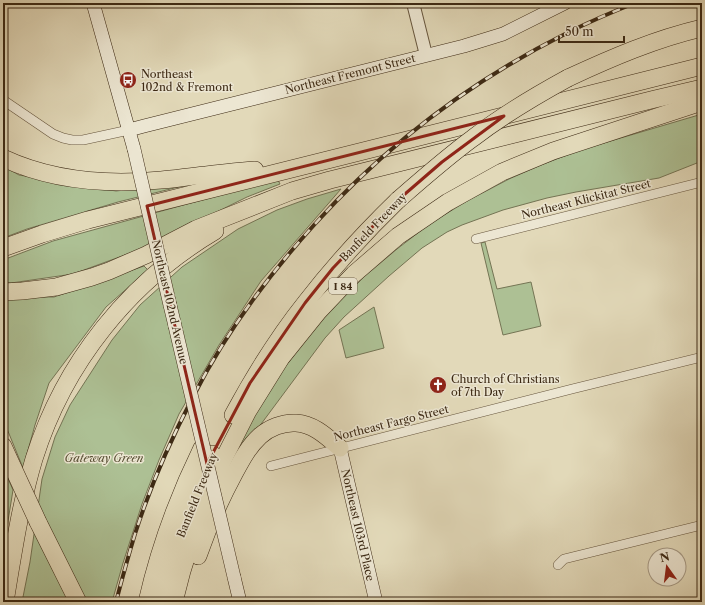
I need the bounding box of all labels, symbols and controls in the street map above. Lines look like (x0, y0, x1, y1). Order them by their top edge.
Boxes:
scale bar (559, 18, 624, 44)
text: 50 m (565, 24, 594, 39)
street label: Northeast Fremont Street (283, 51, 417, 97)
place label: Northeast 102nd & Fremont (141, 67, 233, 94)
bus stop icon: Northeast 102nd & Fremont (118, 70, 138, 90)
street label: Northeast Klickitat Street (520, 176, 652, 222)
street label: Banfield Freeway (337, 189, 410, 264)
street label: Northeast 102nd Avenue (149, 238, 191, 366)
road number: I 84 (329, 278, 357, 294)
place label: Church of Christians of 7th Day (451, 372, 560, 399)
church icon: Church of Christians of 7th Day (428, 375, 448, 395)
street label: Northeast Fargo Street (332, 402, 450, 444)
street label: Banfield Freeway (174, 450, 221, 540)
park label: Gateway Green (65, 451, 144, 465)
street label: Northeast 103rd Place (338, 468, 378, 582)
north arrow (647, 547, 687, 587)
text: N (658, 549, 671, 565)

